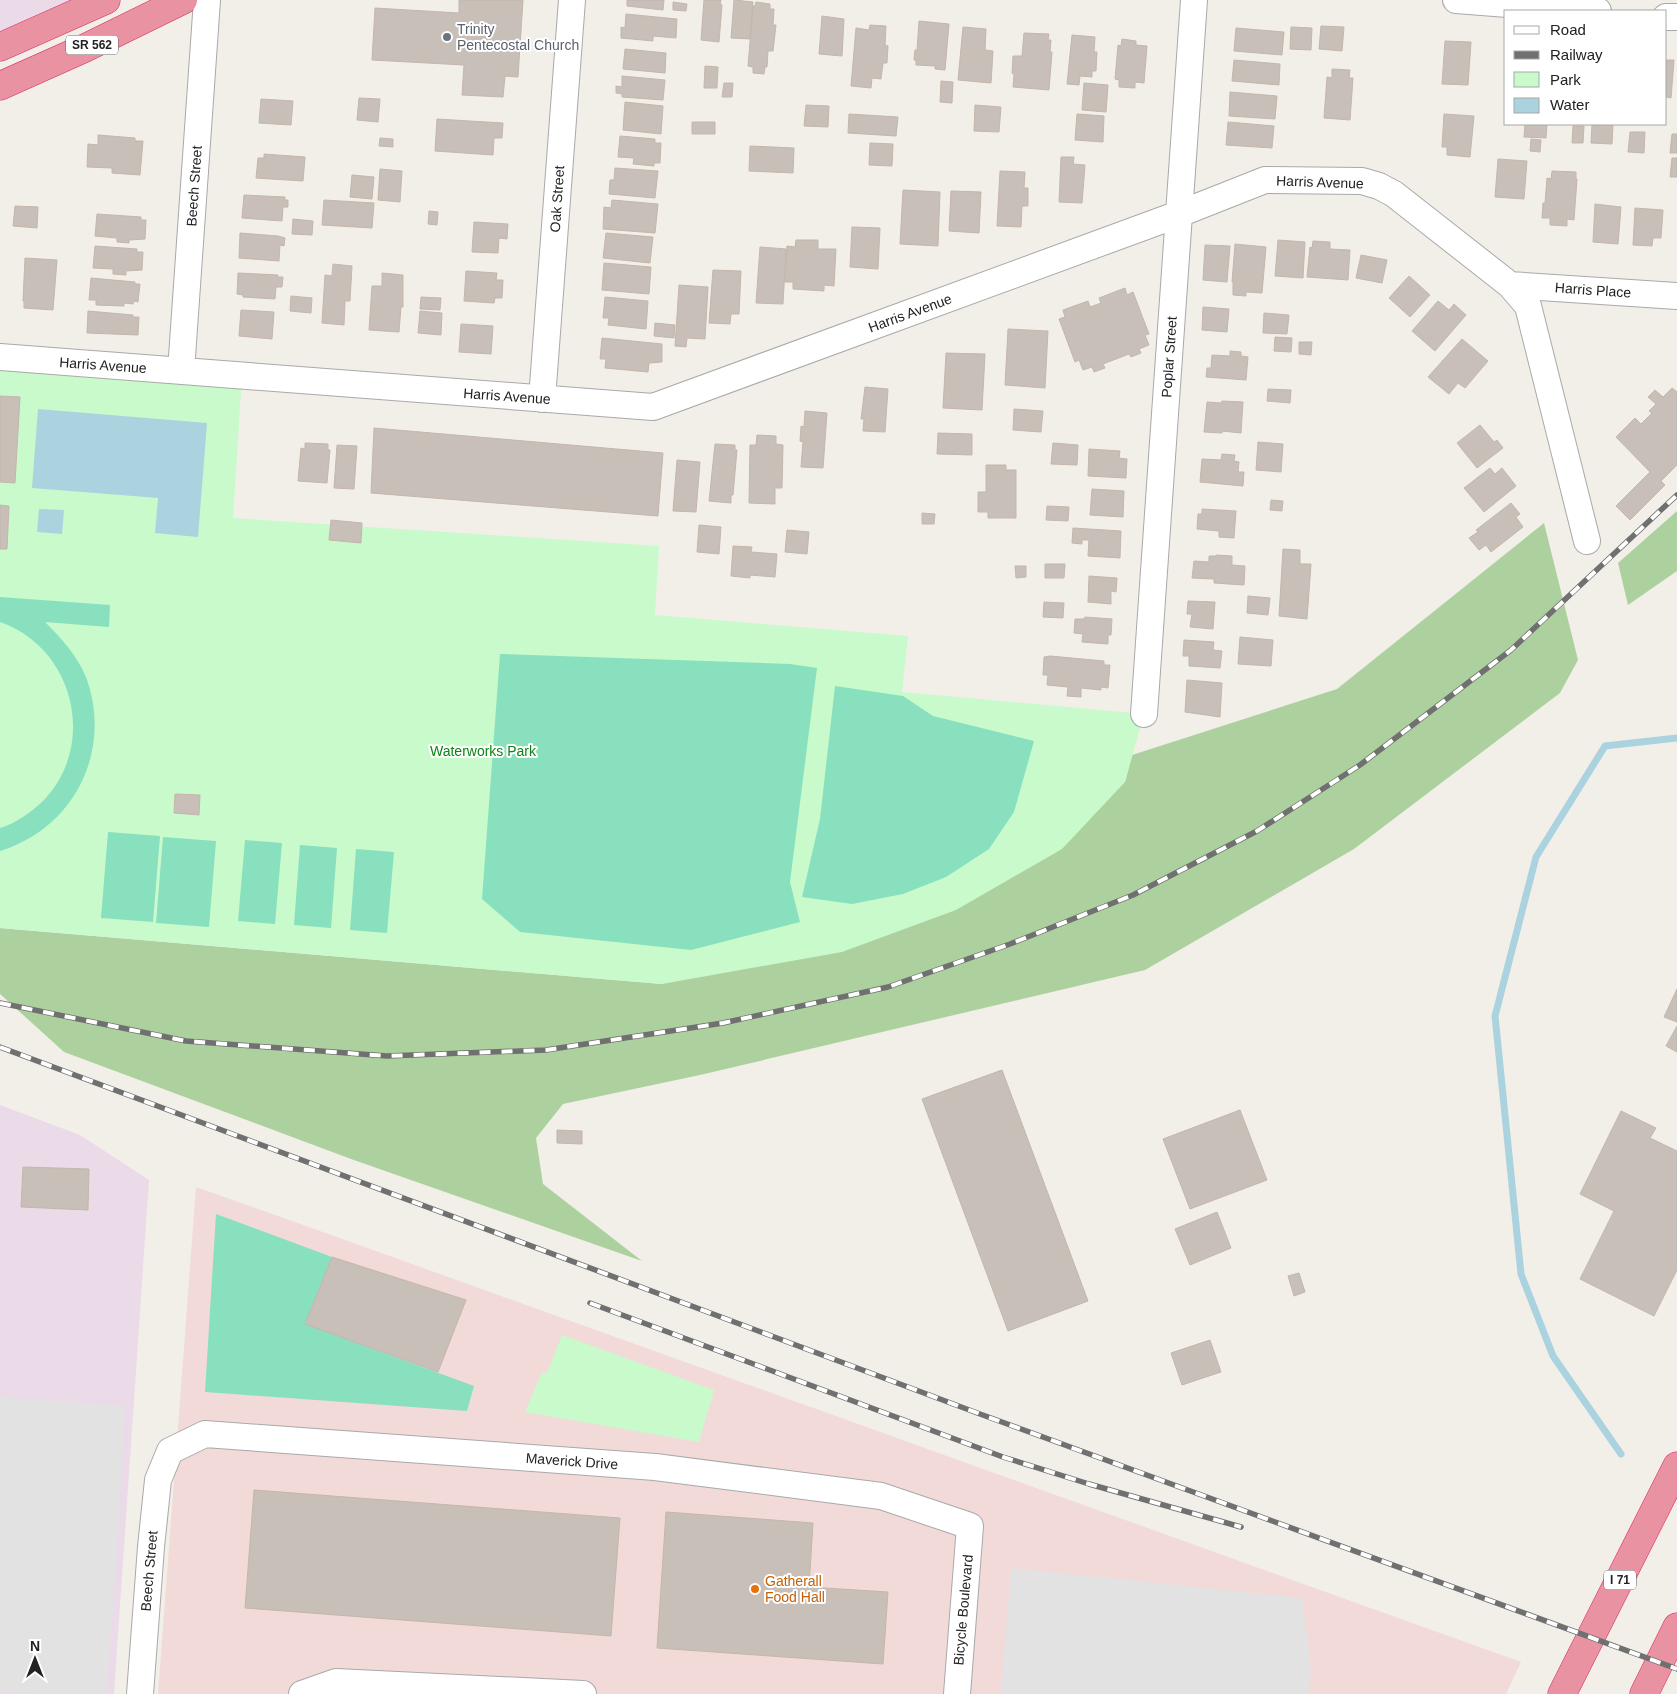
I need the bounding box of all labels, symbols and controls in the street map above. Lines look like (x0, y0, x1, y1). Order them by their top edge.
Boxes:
legend (1504, 10, 1667, 125)
place label: Trinity Pentecostal Church (457, 21, 579, 53)
text: Road (1550, 21, 1586, 38)
marker: Trinity Pentecostal Church (441, 31, 453, 43)
road number: SR 562 (66, 36, 118, 54)
text: Railway (1550, 46, 1603, 63)
text: Park (1550, 71, 1581, 88)
text: Water (1550, 96, 1589, 113)
street label: Beech Street (183, 145, 205, 227)
street label: Oak Street (547, 165, 567, 233)
street label: Harris Avenue (1276, 172, 1364, 192)
street label: Harris Place (1554, 279, 1632, 301)
street label: Harris Avenue (866, 290, 954, 336)
street label: Poplar Street (1158, 316, 1180, 398)
street label: Harris Avenue (59, 354, 147, 376)
street label: Harris Avenue (463, 385, 551, 407)
park label: Waterworks Park (430, 743, 537, 759)
street label: Maverick Drive (525, 1450, 619, 1472)
street label: Beech Street (138, 1530, 161, 1612)
street label: Bicycle Boulevard (950, 1554, 976, 1666)
road number: I 71 (1604, 1570, 1636, 1590)
place label: Gatherall Food Hall (765, 1573, 825, 1605)
marker: Gatherall Food Hall (749, 1583, 761, 1595)
north arrow (10, 1634, 60, 1684)
text: N (30, 1638, 40, 1654)

